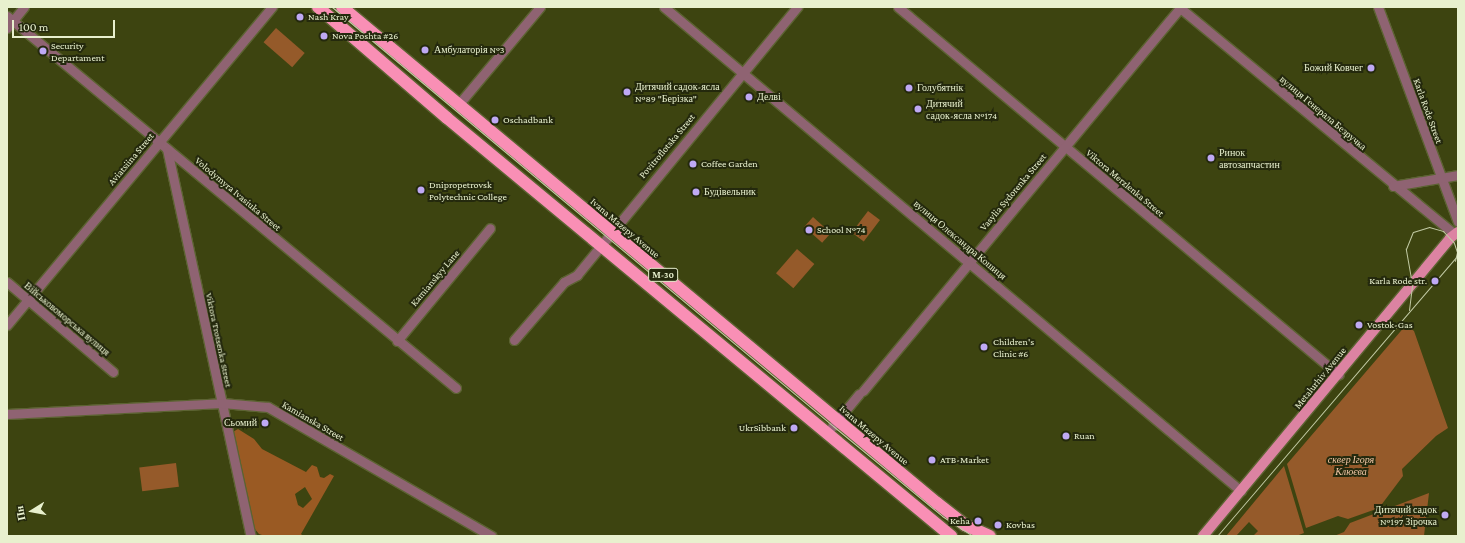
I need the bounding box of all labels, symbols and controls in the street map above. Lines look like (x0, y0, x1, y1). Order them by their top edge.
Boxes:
place label: Nash Kray (308, 11, 349, 23)
scale bar (14, 12, 117, 38)
marker: Nash Kray (295, 12, 305, 22)
text: 100 m (19, 20, 48, 34)
place label: Nova Poshta #26 (332, 30, 398, 42)
marker: Nova Poshta #26 (319, 31, 329, 41)
place label: Security Departament (51, 39, 104, 62)
marker: Амбулаторія №3 (419, 44, 431, 56)
place label: Амбулаторія №3 (434, 44, 505, 56)
marker: Security Departament (38, 46, 48, 56)
place label: Божий Ковчег (1304, 62, 1363, 74)
marker: Божий Ковчег (1366, 63, 1376, 73)
street label: вулиця Генерала Безручка (1277, 73, 1369, 153)
street label: Karla Rode Street (1411, 77, 1445, 145)
place label: Дитячий садок-ясла №89 "Берізка" (635, 80, 720, 104)
place label: Голубятнік (917, 82, 963, 94)
marker: Голубятнік (904, 83, 914, 93)
marker: Дитячий садок-ясла №89 "Берізка" (622, 87, 632, 97)
place label: Делві (757, 91, 781, 103)
marker: Делві (744, 92, 754, 102)
place label: Дитячий садок-ясла №174 (926, 97, 997, 120)
marker: Дитячий садок-ясла №174 (913, 104, 923, 114)
street label: Povitroflotska Street (636, 111, 698, 181)
place label: Oschadbank (503, 114, 553, 126)
marker: Oschadbank (490, 115, 500, 125)
street label: Aviatsiina Street (106, 130, 156, 188)
place label: Ринок автозапчастин (1219, 146, 1280, 170)
street label: Viktora Merzlenka Street (1083, 147, 1167, 219)
street label: Vasylia Sydorenka Street (977, 151, 1049, 233)
marker: Ринок автозапчастин (1206, 153, 1216, 163)
street label: Volodymyra Ivasiuka Street (192, 154, 284, 234)
place label: Coffee Garden (701, 158, 758, 170)
marker: Coffee Garden (688, 159, 698, 169)
place label: Dnipropetrovsk Polytechnic College (429, 178, 507, 202)
marker: Dnipropetrovsk Polytechnic College (416, 185, 426, 195)
place label: Будівельник (704, 186, 756, 198)
marker: Будівельник (691, 187, 701, 197)
street label: Ivana Mazepy Avenue (588, 196, 662, 260)
street label: вулиця Олександра Кошиця (911, 198, 1009, 282)
place label: School №74 (817, 224, 866, 236)
marker: School №74 (804, 225, 814, 235)
street label: Kamianskyy Lane (408, 247, 462, 309)
road number: М-30 (648, 268, 678, 282)
place label: Karla Rode str. (1369, 275, 1427, 287)
marker: Karla Rode str. (1430, 276, 1440, 286)
street label: Військовоморська вулиця (22, 280, 112, 358)
street label: Viktora Trotsenka Street (203, 292, 235, 388)
place label: Vostok-Gas (1367, 319, 1413, 331)
marker: Vostok-Gas (1354, 320, 1364, 330)
place label: Children's Clinic #6 (993, 335, 1034, 358)
marker: Children's Clinic #6 (978, 341, 990, 353)
street label: Metalurhiv Avenue (1291, 345, 1349, 411)
street label: Kamianska Street (280, 398, 346, 444)
street label: Ivana Mazepy Avenue (837, 403, 911, 467)
place label: Сьомий (224, 417, 257, 429)
marker: Сьомий (260, 418, 270, 428)
place label: UkrSibbank (739, 422, 786, 434)
marker: UkrSibbank (789, 423, 799, 433)
place label: Ruan (1074, 430, 1095, 442)
marker: Ruan (1061, 431, 1071, 441)
park label: сквер Ігоря Клюєва (1328, 453, 1374, 476)
place label: ATB-Market (940, 454, 989, 466)
marker: ATB-Market (927, 455, 937, 465)
north arrow (12, 491, 52, 531)
place label: Дитячий садок №197 Зірочка (1374, 503, 1437, 526)
text: Пн (13, 505, 28, 522)
marker: Дитячий садок №197 Зірочка (1440, 510, 1450, 520)
place label: Keha (950, 515, 970, 527)
marker: Keha (973, 516, 983, 526)
place label: Kovbas (1006, 519, 1035, 531)
marker: Kovbas (993, 520, 1003, 530)

